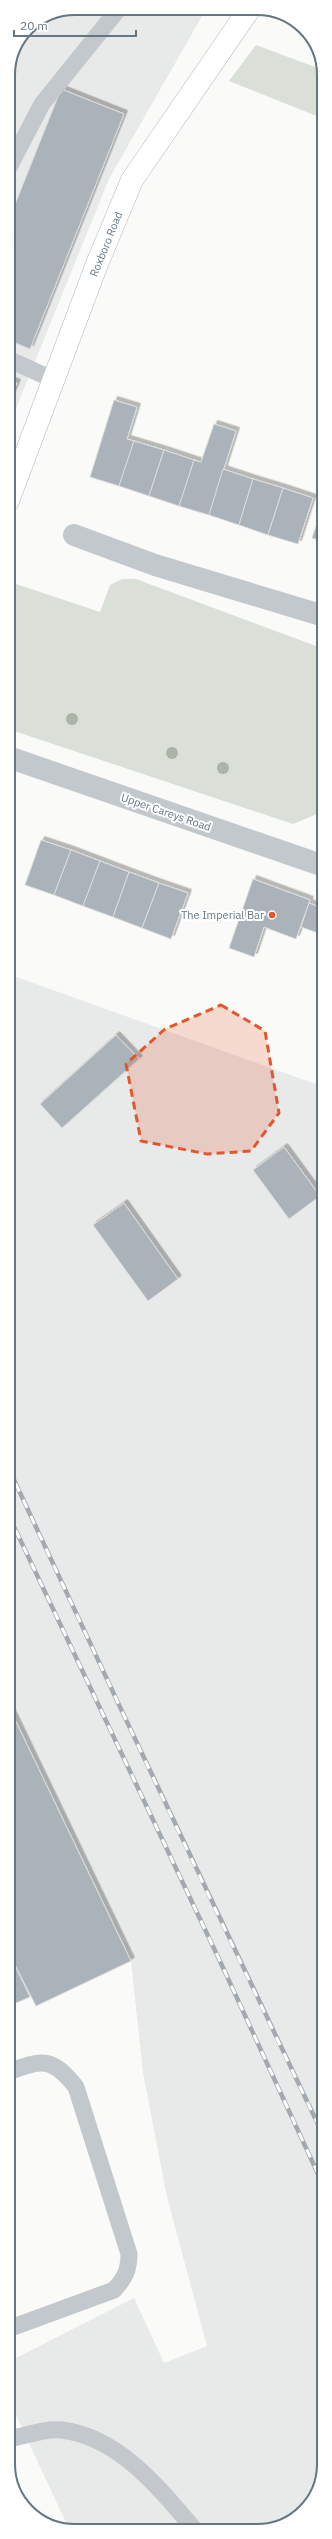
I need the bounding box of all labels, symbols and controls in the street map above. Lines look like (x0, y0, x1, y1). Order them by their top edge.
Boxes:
scale bar (14, 12, 136, 38)
text: 20 m (20, 18, 48, 33)
street label: Roxboro Road (87, 209, 125, 279)
street label: Upper Careys Road (119, 790, 213, 834)
place label: The Imperial Bar (181, 908, 264, 922)
marker: The Imperial Bar (267, 910, 277, 920)

